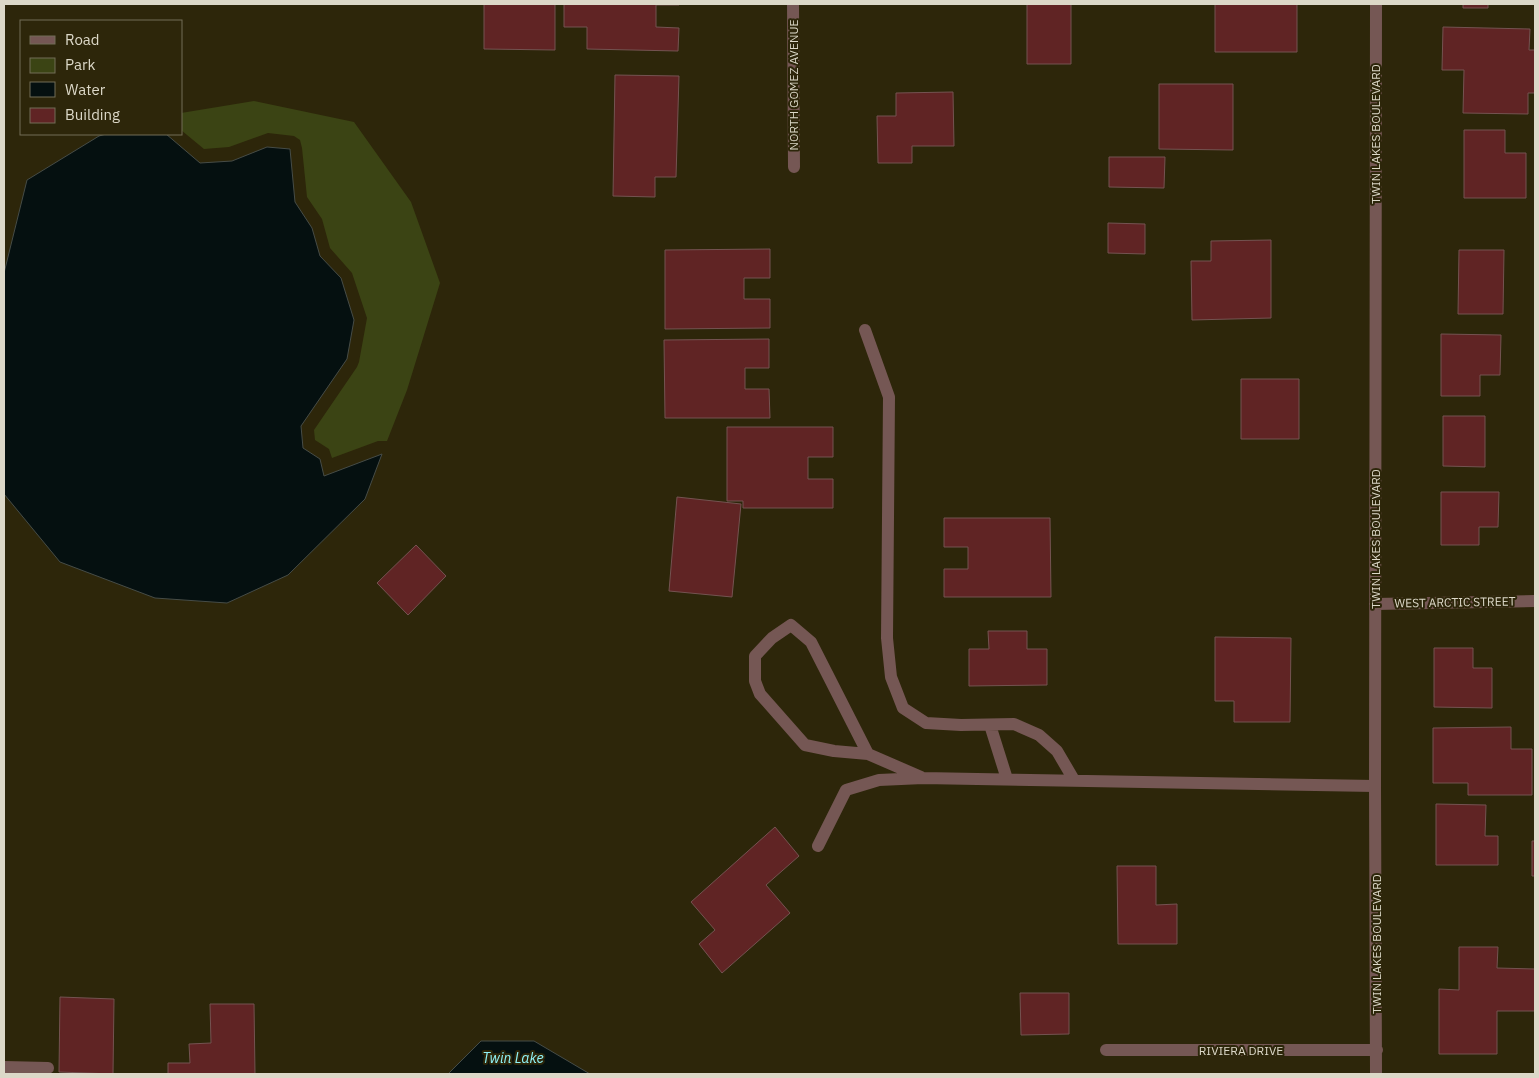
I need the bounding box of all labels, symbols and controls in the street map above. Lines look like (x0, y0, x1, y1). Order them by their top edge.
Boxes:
street label: NORTH GOMEZ AVENUE (786, 19, 801, 151)
legend (20, 20, 182, 135)
text: Road (65, 30, 100, 49)
text: Park (65, 55, 95, 74)
street label: TWIN LAKES BOULEVARD (1368, 64, 1383, 204)
text: Water (65, 80, 106, 99)
text: Building (65, 105, 120, 124)
street label: TWIN LAKES BOULEVARD (1368, 469, 1383, 609)
street label: WEST ARCTIC STREET (1394, 593, 1516, 611)
street label: TWIN LAKES BOULEVARD (1369, 874, 1384, 1014)
street label: RIVIERA DRIVE (1199, 1043, 1283, 1058)
water label: Twin Lake (482, 1049, 544, 1067)

